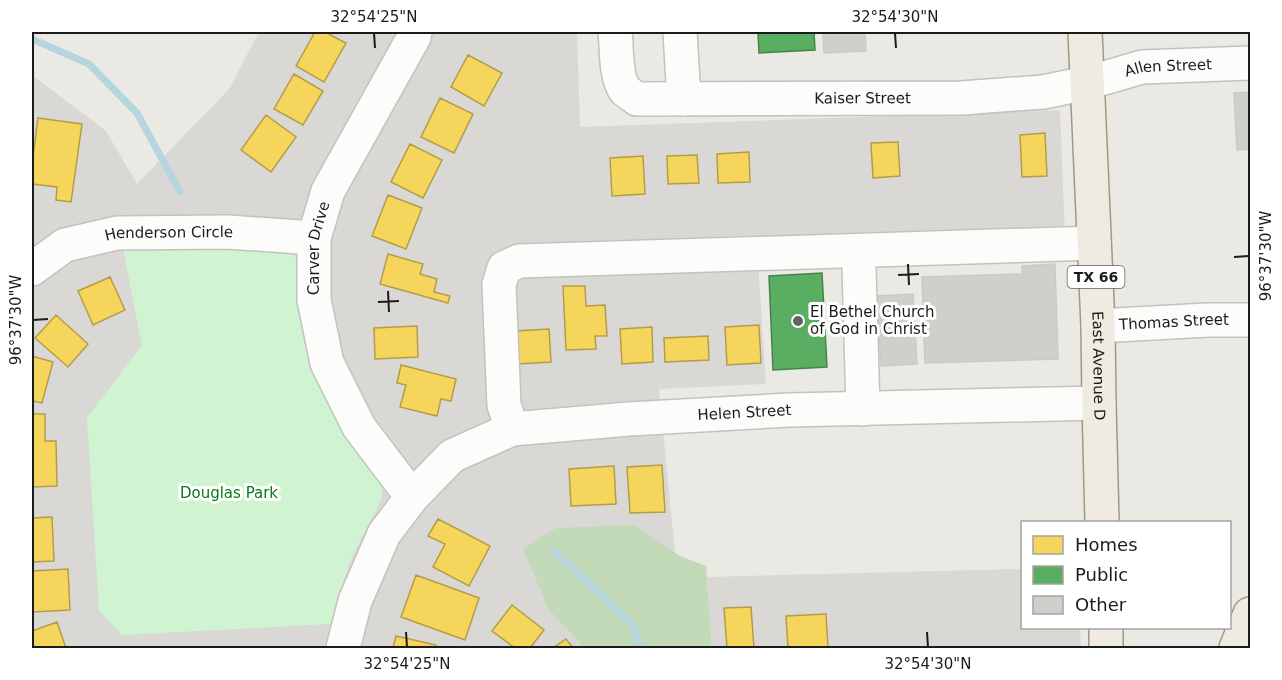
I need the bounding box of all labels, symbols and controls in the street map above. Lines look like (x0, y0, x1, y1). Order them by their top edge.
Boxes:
text: 32°54'25"N (330, 8, 418, 26)
text: 32°54'30"N (851, 8, 939, 26)
street label: Allen Street (1122, 55, 1212, 81)
street label: Kaiser Street (814, 89, 911, 107)
street label: Carver Drive (305, 199, 333, 295)
text: 96°37'30"W (1257, 211, 1275, 301)
street label: Henderson Circle (103, 223, 234, 245)
road number: TX 66 (1068, 266, 1124, 288)
text: 96°37'30"W (7, 275, 25, 365)
place label: El Bethel Church of God in Christ (810, 303, 935, 338)
street label: East Avenue D (1088, 311, 1108, 421)
street label: Thomas Street (1118, 311, 1229, 334)
marker: El Bethel Church of God in Christ (791, 314, 805, 328)
street label: Helen Street (697, 401, 792, 424)
park label: Douglas Park (180, 484, 278, 502)
legend (1021, 521, 1231, 629)
text: Homes (1075, 534, 1138, 555)
text: Public (1075, 564, 1128, 585)
text: Other (1075, 594, 1127, 615)
text: 32°54'25"N (363, 655, 451, 673)
text: 32°54'30"N (884, 655, 972, 673)

